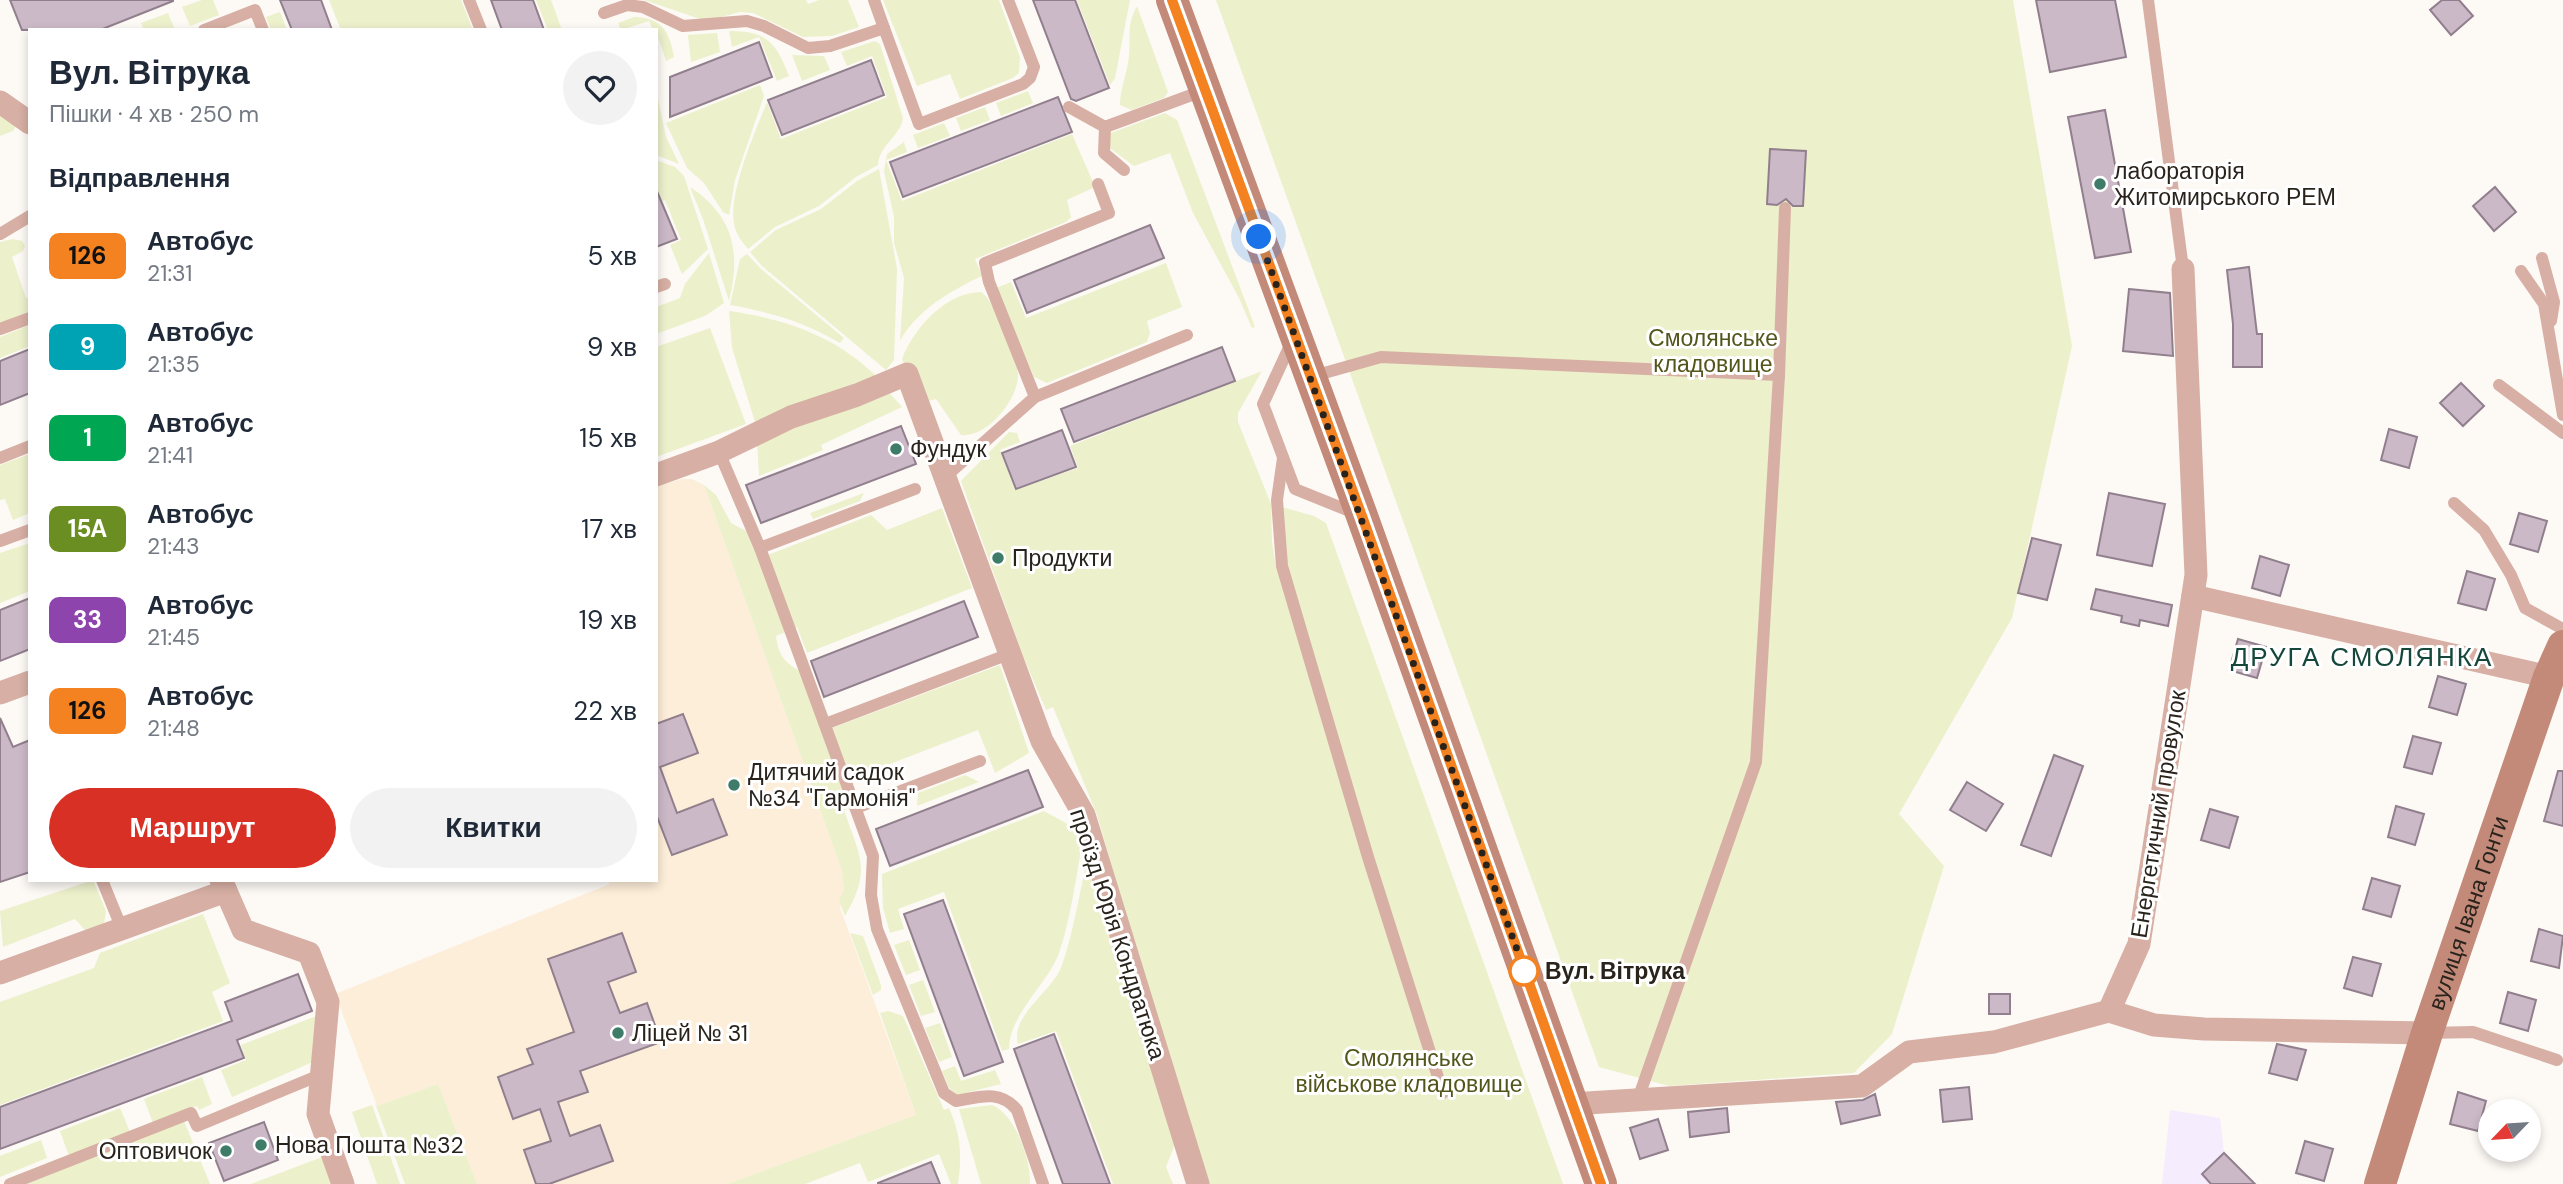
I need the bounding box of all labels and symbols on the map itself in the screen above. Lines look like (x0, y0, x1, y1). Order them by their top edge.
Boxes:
place label: лабораторія Житомирського РЕМ (2114, 156, 2336, 212)
marker: лабораторія Житомирського РЕМ (2092, 176, 2108, 192)
your location (1241, 219, 1276, 254)
park label: Смолянське кладовище (1648, 323, 1778, 379)
place label: Фундук (910, 434, 988, 464)
marker: Фундук (888, 441, 904, 457)
place label: Продукти (1012, 543, 1112, 573)
marker: Продукти (990, 550, 1006, 566)
district label: ДРУГА СМОЛЯНКА (2231, 640, 2493, 674)
street label: Енергетичний провулок (2124, 687, 2193, 940)
place label: Дитячий садок №34 "Гармонія" (748, 757, 915, 813)
marker: Дитячий садок №34 "Гармонія" (726, 777, 742, 793)
street label: проїзд Юрія Кондратюка (1063, 805, 1173, 1064)
street label: вулиця Івана Гонти (2421, 812, 2515, 1014)
marker: Вул. Вітрука (1509, 956, 1539, 986)
place label: Вул. Вітрука (1545, 956, 1685, 986)
place label: Ліцей № 31 (632, 1018, 748, 1048)
marker: Ліцей № 31 (610, 1025, 626, 1041)
park label: Смолянське військове кладовище (1296, 1043, 1522, 1099)
north arrow (2478, 1099, 2541, 1162)
place label: Нова Пошта №32 (275, 1130, 464, 1160)
place label: Оптовичок (99, 1136, 213, 1166)
marker: Нова Пошта №32 (253, 1137, 269, 1153)
marker: Оптовичок (218, 1143, 234, 1159)

